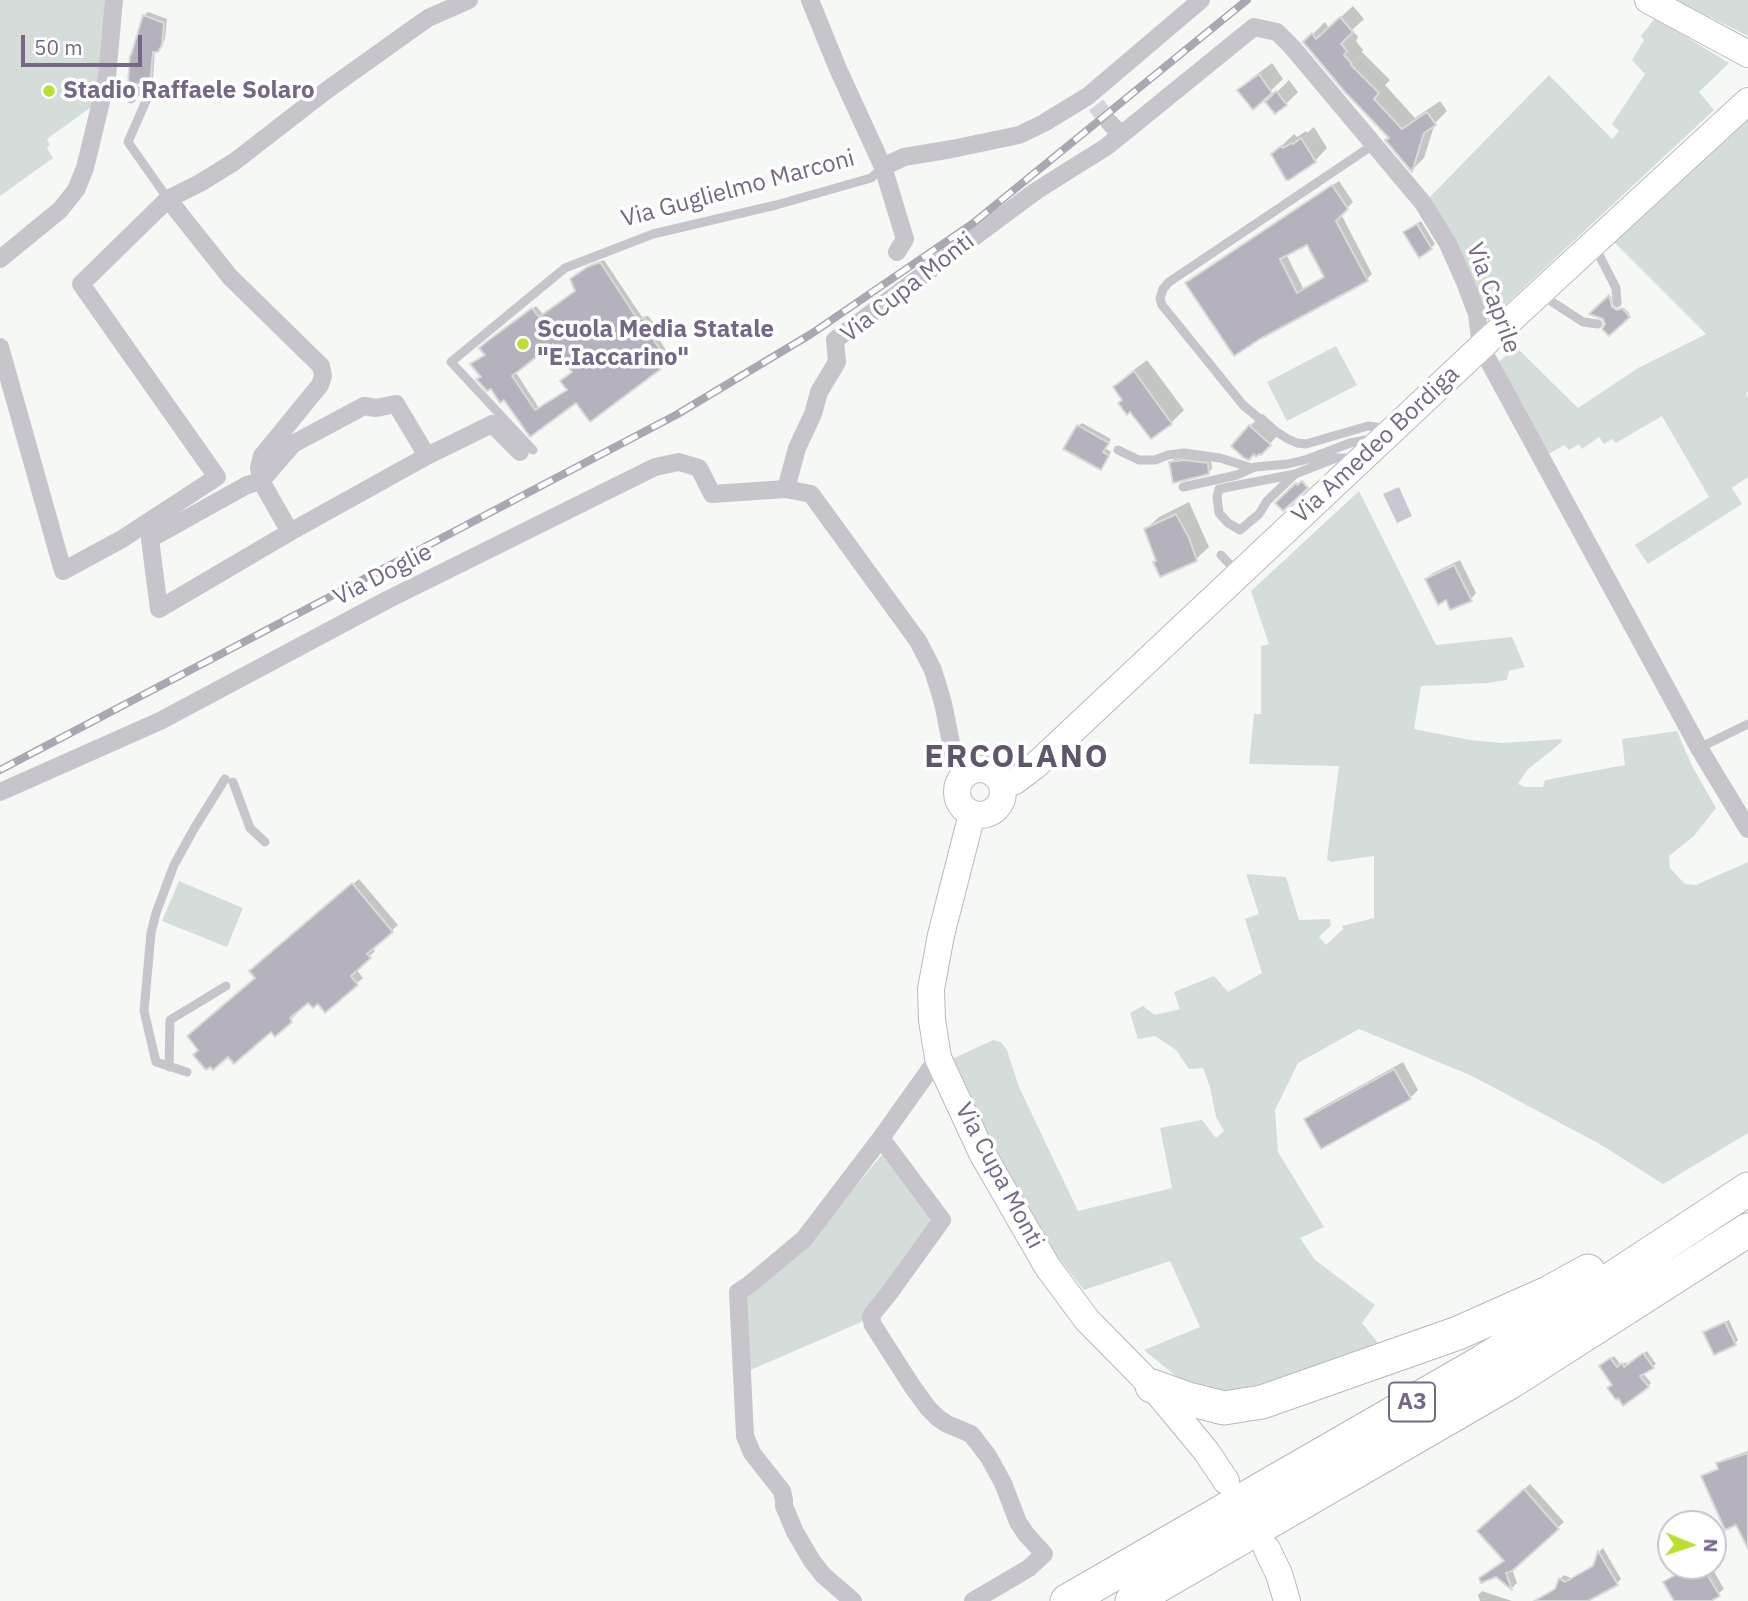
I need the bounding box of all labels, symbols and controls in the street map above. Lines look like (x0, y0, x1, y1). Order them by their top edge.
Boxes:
scale bar (24, 21, 145, 65)
text: 50 m (34, 33, 83, 61)
place label: Stadio Raffaele Solaro (63, 77, 314, 105)
marker: Stadio Raffaele Solaro (41, 83, 57, 99)
street label: Via Guglielmo Marconi (618, 144, 858, 234)
street label: Via Cupa Monti (836, 227, 980, 349)
street label: Via Caprile (1460, 239, 1526, 357)
place label: Scuola Media Statale "E.Iaccarino" (537, 316, 774, 372)
marker: Scuola Media Statale "E.Iaccarino" (515, 336, 531, 352)
street label: Via Amedeo Bordiga (1286, 360, 1466, 530)
street label: Via Doglie (329, 538, 437, 612)
district label: ERCOLANO (925, 739, 1109, 777)
street label: Via Cupa Monti (948, 1098, 1050, 1254)
road number: A3 (1389, 1382, 1435, 1422)
north arrow (1657, 1510, 1727, 1580)
text: N (1699, 1538, 1723, 1553)

